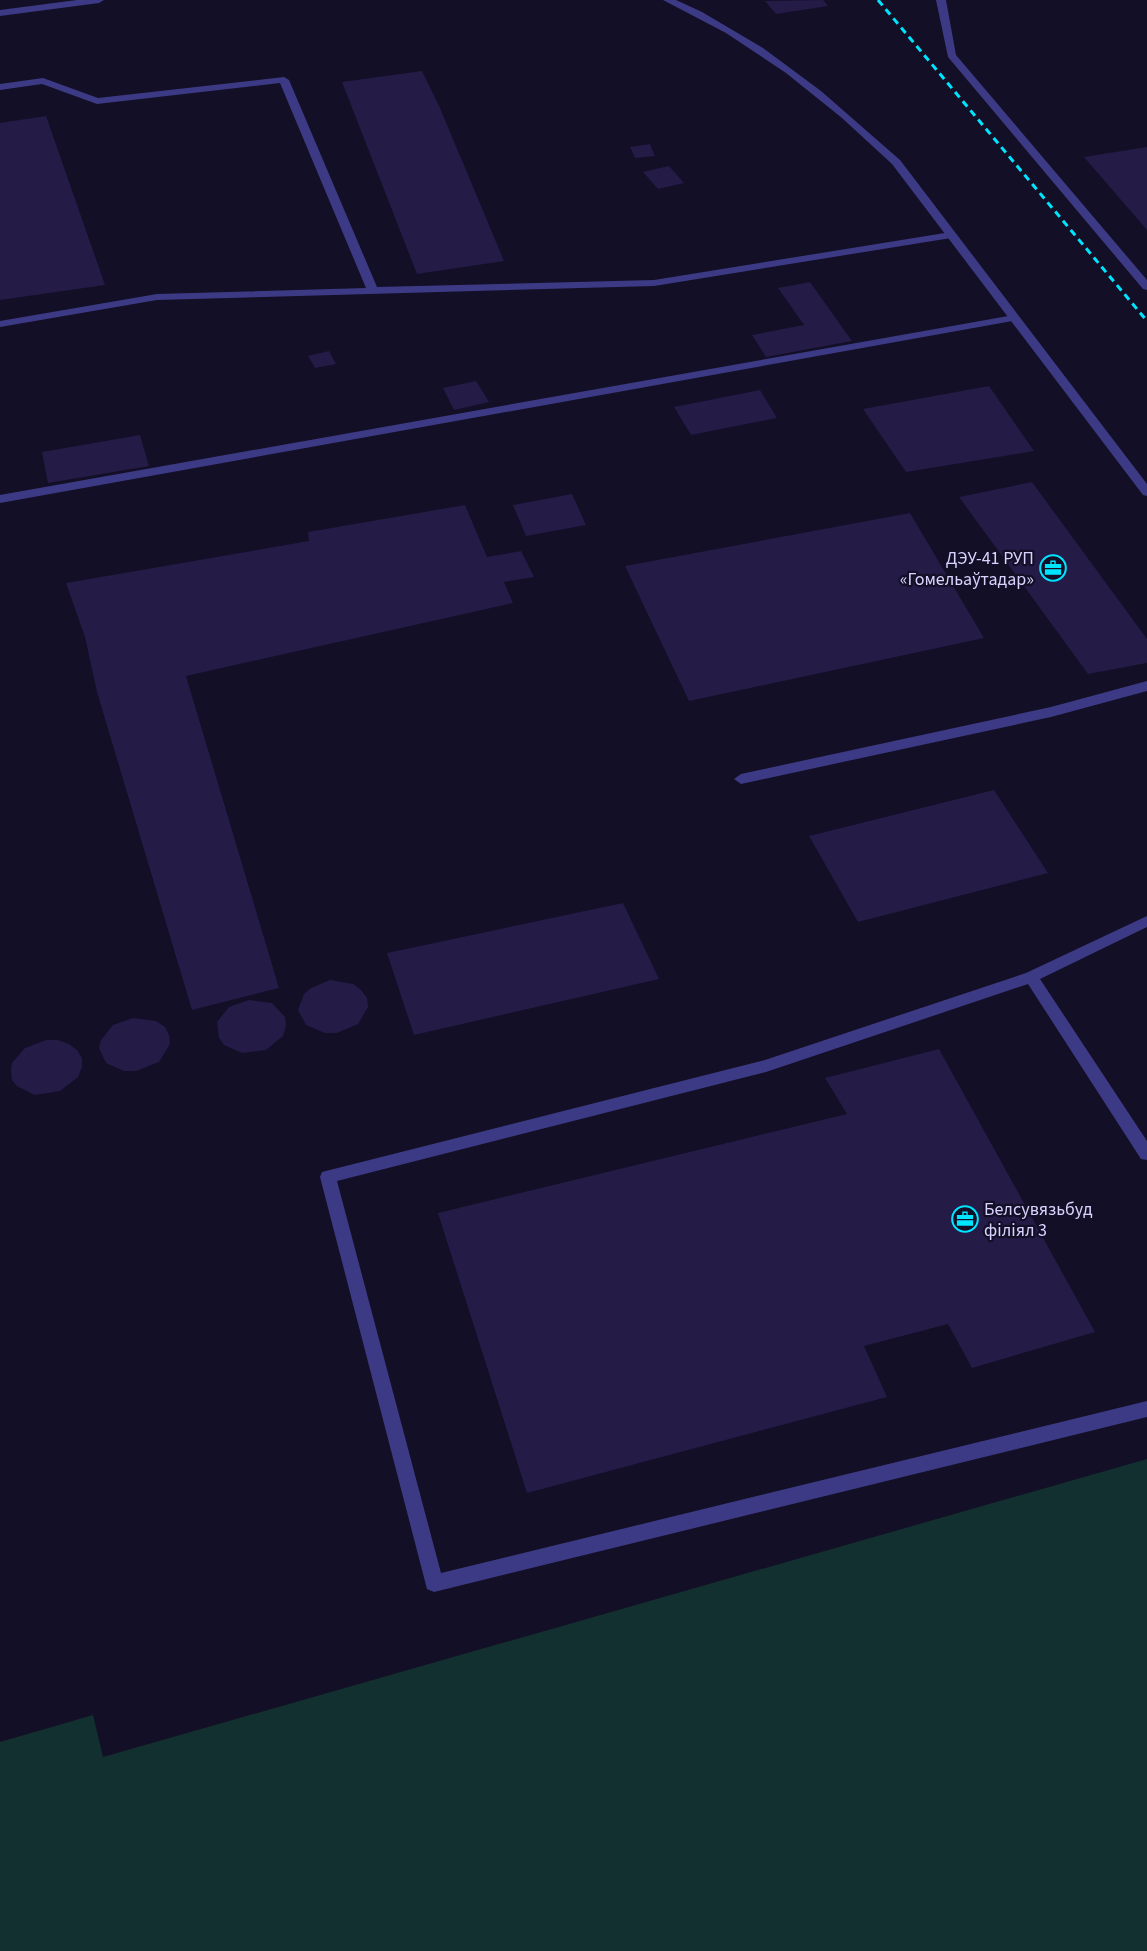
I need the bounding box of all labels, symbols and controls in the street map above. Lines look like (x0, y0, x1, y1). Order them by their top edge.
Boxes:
place label: ДЭУ-41 РУП «Гомельаўтадар» (900, 546, 1034, 592)
office icon: ДЭУ-41 РУП «Гомельаўтадар» (1038, 553, 1068, 583)
place label: Белсувязьбуд філіял 3 (984, 1197, 1093, 1243)
office icon: Белсувязьбуд філіял 3 (950, 1204, 980, 1234)

